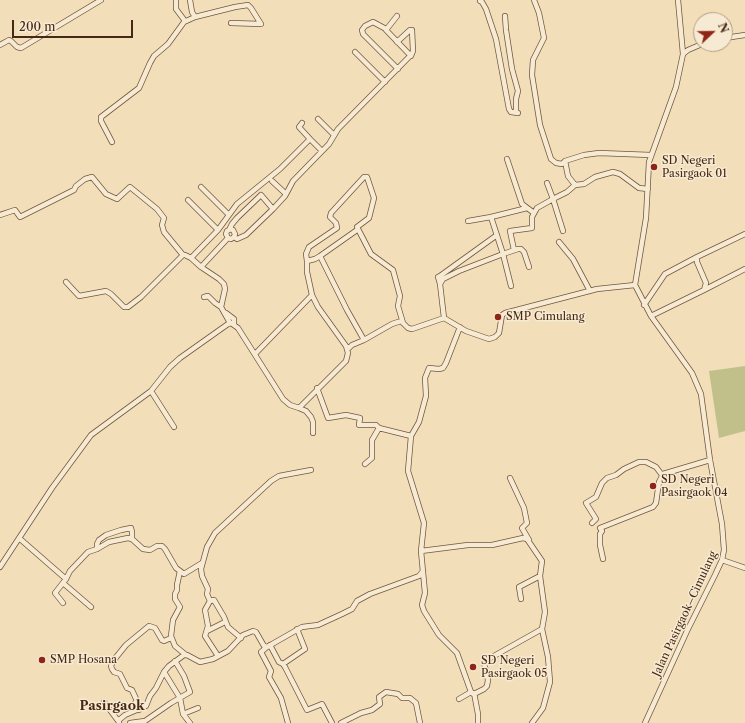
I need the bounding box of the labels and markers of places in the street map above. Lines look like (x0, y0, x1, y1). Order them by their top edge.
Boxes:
place label: SD Negeri Pasirgaok 01 (662, 154, 727, 180)
marker: SD Negeri Pasirgaok 01 (649, 162, 659, 172)
place label: SMP Cimulang (506, 310, 584, 324)
marker: SMP Cimulang (493, 312, 503, 322)
place label: SD Negeri Pasirgaok 04 (661, 473, 728, 499)
marker: SD Negeri Pasirgaok 04 (648, 481, 658, 491)
place label: SMP Hosana (50, 653, 117, 667)
place label: SD Negeri Pasirgaok 05 (481, 654, 547, 680)
marker: SMP Hosana (37, 655, 47, 665)
marker: SD Negeri Pasirgaok 05 (468, 662, 478, 672)

